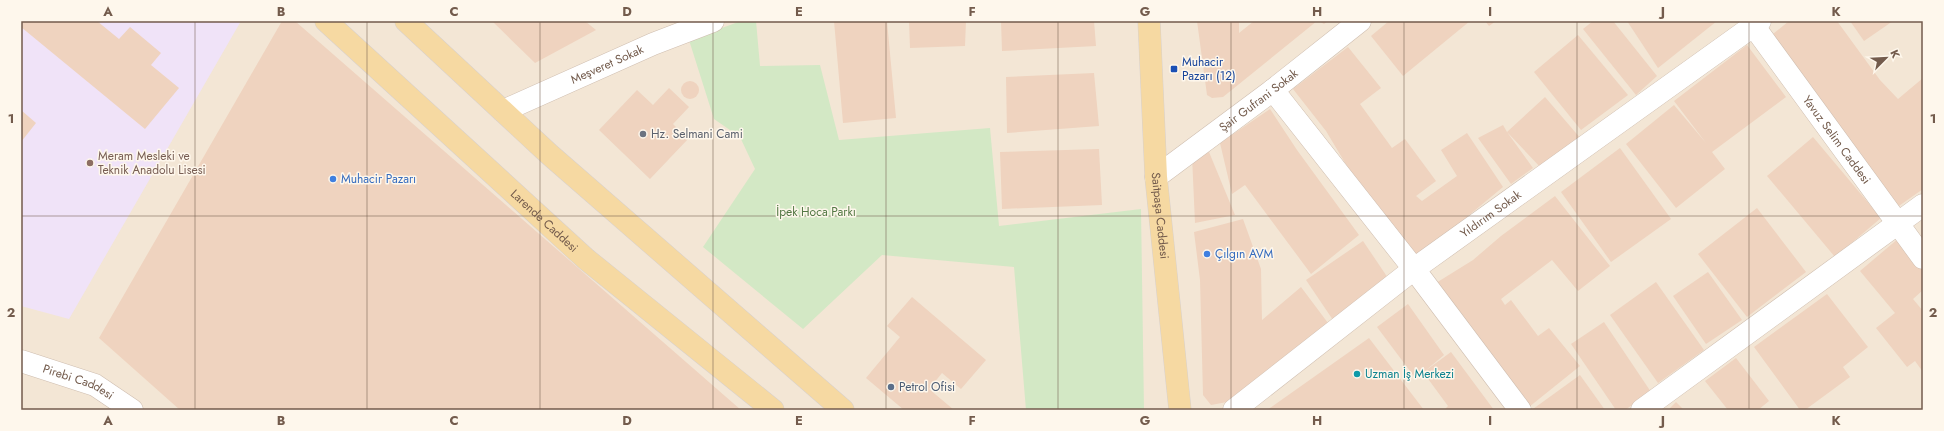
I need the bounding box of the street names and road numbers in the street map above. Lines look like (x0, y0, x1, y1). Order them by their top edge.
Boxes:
street label: Meşveret Sokak (568, 40, 647, 89)
street label: Şair Gufrani Sokak (1215, 64, 1302, 136)
street label: Yavuz Selim Caddesi (1798, 92, 1875, 188)
street label: Saitpaşa Caddesi (1147, 172, 1173, 260)
street label: Larende Caddesi (506, 185, 582, 257)
street label: Yıldırım Sokak (1456, 186, 1526, 242)
street label: Pirebi Caddesi (40, 360, 117, 404)

